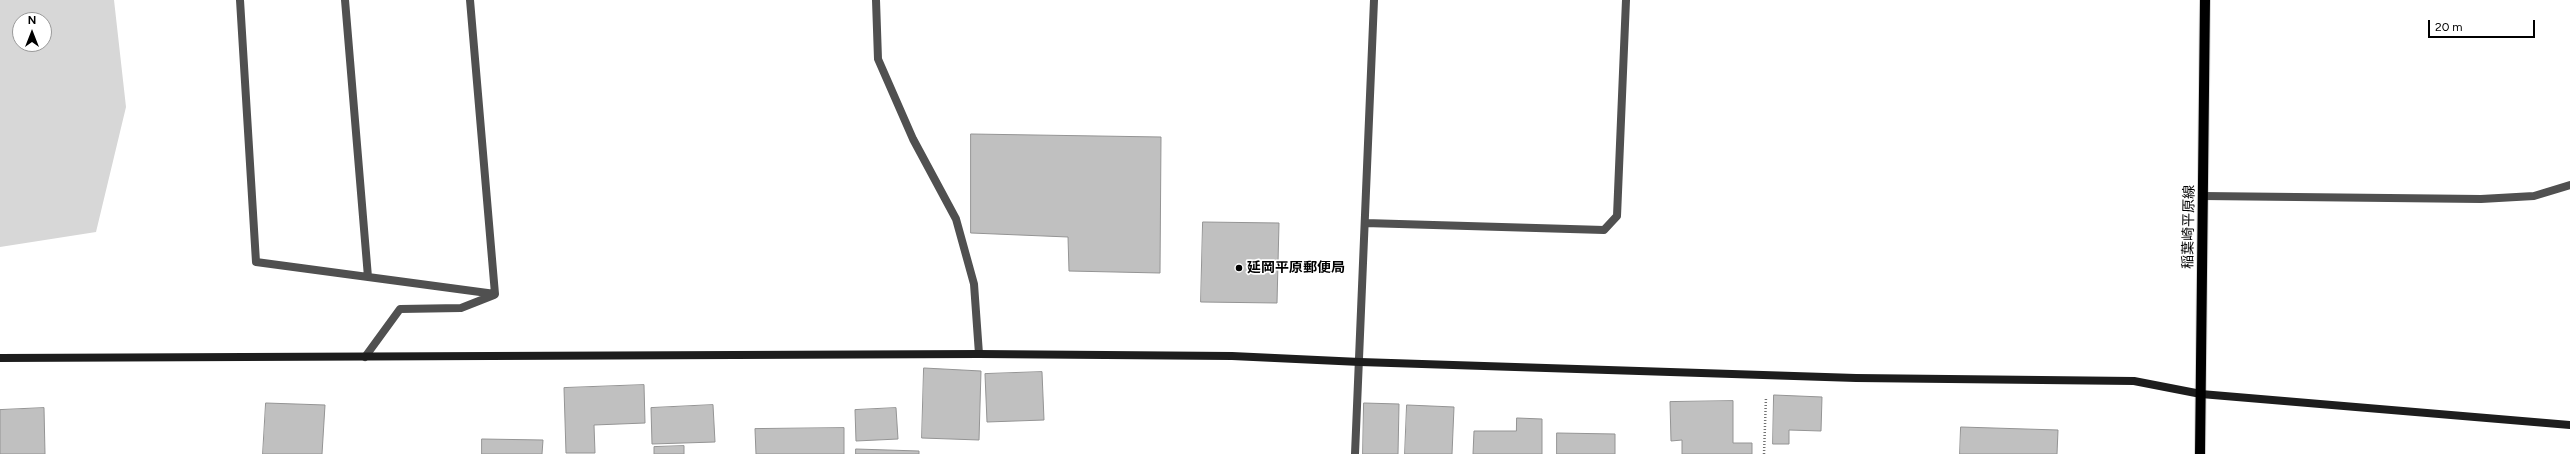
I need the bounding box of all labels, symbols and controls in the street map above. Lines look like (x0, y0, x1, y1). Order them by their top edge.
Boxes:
north arrow (12, 12, 52, 52)
scale bar (2430, 12, 2537, 38)
text: N (28, 14, 36, 27)
text: 20 m (2435, 20, 2463, 34)
street label: 稲葉崎平原線 (2180, 185, 2198, 269)
place label: 延岡平原郵便局 (1247, 260, 1345, 276)
marker: 延岡平原郵便局 (1234, 263, 1244, 273)

